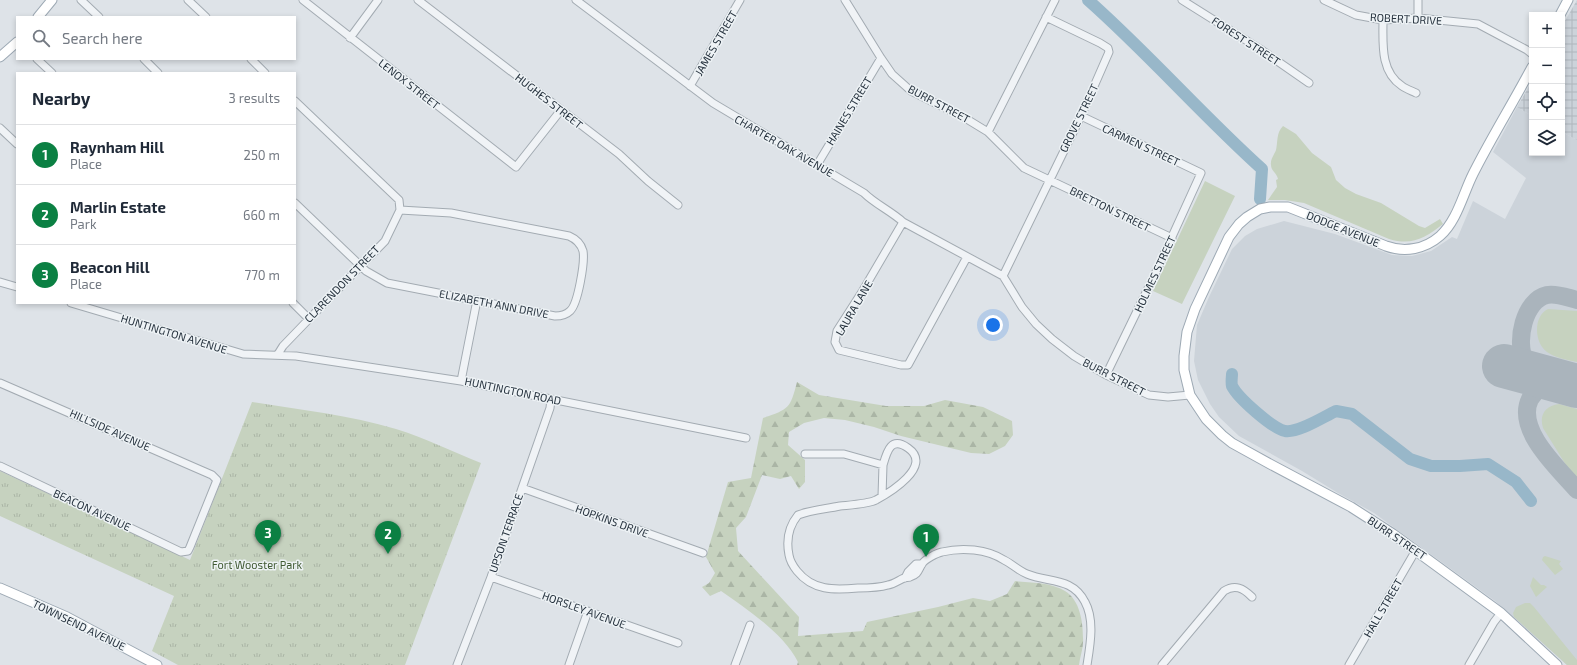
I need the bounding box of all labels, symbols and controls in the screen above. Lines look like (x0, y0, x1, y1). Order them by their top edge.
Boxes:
street label: JAMES STREET (692, 7, 740, 78)
street label: ROBERT DRIVE (1370, 10, 1442, 27)
map controls (1529, 12, 1565, 156)
button: + (1529, 12, 1565, 48)
street label: FOREST STREET (1210, 14, 1283, 68)
search box (16, 16, 296, 60)
icon: search (30, 27, 52, 49)
text: Search here (62, 29, 143, 47)
button: − (1529, 48, 1565, 84)
street label: LENOX STREET (376, 56, 443, 112)
street label: HUGHES STREET (513, 70, 586, 131)
street label: HAINES STREET (823, 74, 874, 147)
street label: GROVE STREET (1056, 81, 1101, 154)
street label: BURR STREET (906, 82, 973, 126)
button: locate (1529, 84, 1565, 120)
text: Nearby (32, 88, 90, 108)
text: 3 results (229, 90, 280, 106)
street label: CHARTER OAK AVENUE (732, 112, 836, 179)
button: layers (1529, 120, 1565, 156)
street label: CARMEN STREET (1100, 121, 1183, 168)
text: Raynham Hill (70, 138, 164, 156)
text: 1 (42, 147, 48, 163)
text: 250 m (244, 147, 280, 163)
text: Place (70, 156, 102, 172)
street label: BRETTON STREET (1068, 183, 1153, 234)
text: Marlin Estate (70, 198, 166, 216)
text: 2 (41, 207, 49, 223)
text: 660 m (243, 207, 280, 223)
street label: DODGE AVENUE (1305, 208, 1382, 249)
text: Park (70, 216, 97, 232)
street label: HOLMES STREET (1131, 233, 1178, 314)
street label: CLARENDON STREET (301, 242, 382, 325)
text: Beacon Hill (70, 258, 150, 276)
text: 3 (41, 267, 49, 283)
text: 770 m (245, 267, 280, 283)
text: Place (70, 276, 102, 292)
street label: LAURA LANE (832, 278, 875, 338)
street label: ELIZABETH ANN DRIVE (438, 287, 550, 321)
street label: HUNTINGTON AVENUE (119, 311, 229, 356)
your location (983, 315, 1003, 335)
street label: BURR STREET (1081, 355, 1148, 398)
street label: HUNTINGTON ROAD (464, 374, 563, 407)
street label: HILLSIDE AVENUE (68, 406, 153, 453)
street label: BEACON AVENUE (51, 486, 133, 533)
street label: UPSON TERRACE (486, 492, 525, 574)
street label: HOPKINS DRIVE (574, 501, 650, 540)
street label: BURR STREET (1365, 513, 1430, 562)
pin: 3 (255, 520, 281, 553)
pin: 2 (375, 521, 401, 554)
pin: 1 (913, 524, 939, 557)
park label: Fort Wooster Park (212, 558, 303, 571)
street label: HALL STREET (1360, 575, 1405, 639)
street label: HORSLEY AVENUE (541, 588, 628, 631)
street label: TOWNSEND AVENUE (31, 596, 128, 653)

